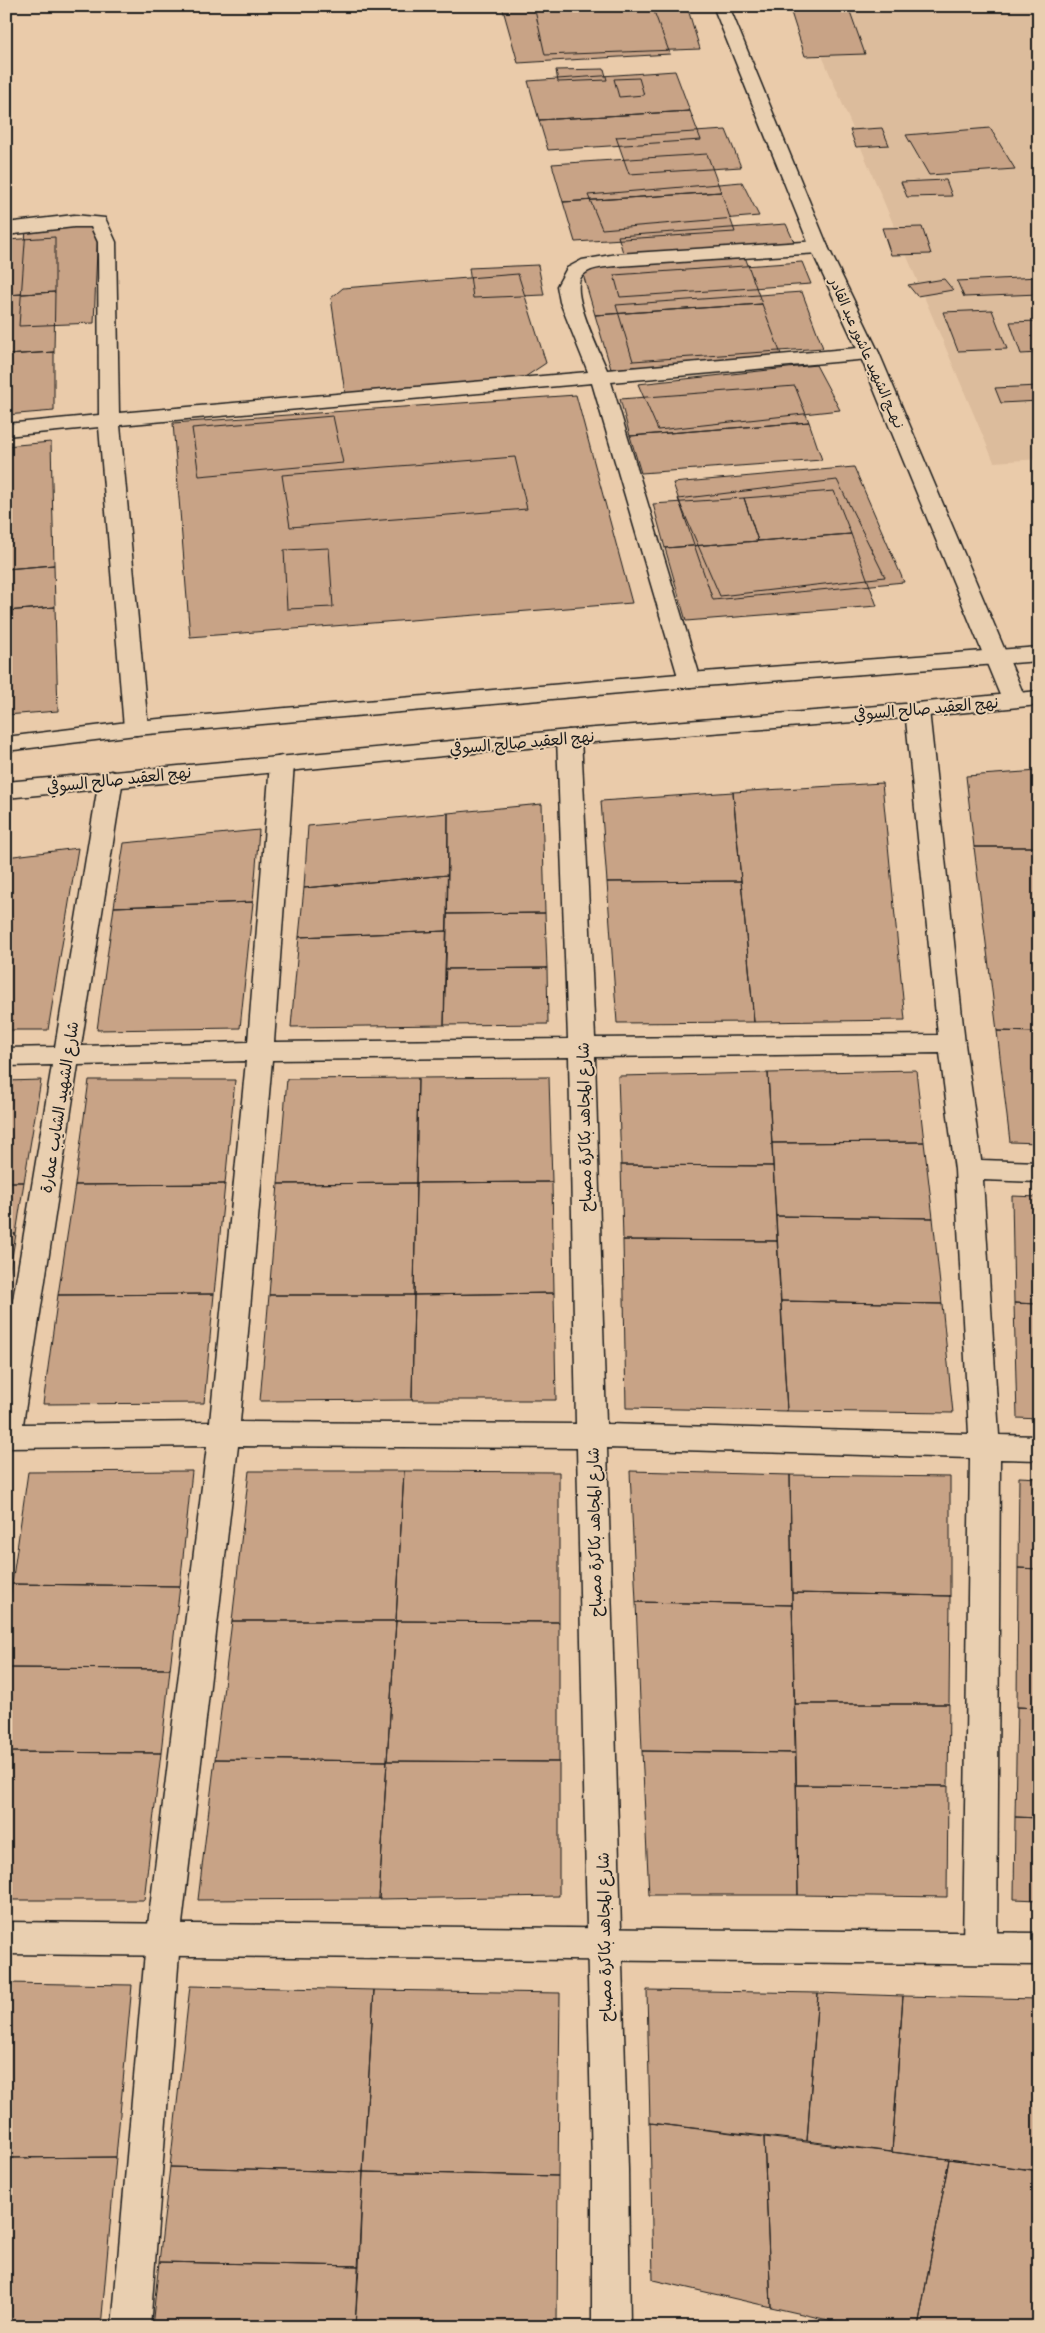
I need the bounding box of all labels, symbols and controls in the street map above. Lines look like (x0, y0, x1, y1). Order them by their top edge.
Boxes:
street label: نـهــج الشهيد عاشور عبد القادر (824, 274, 908, 432)
street label: نهج العقيد صالح السوفي (853, 693, 999, 726)
street label: نهج العقيد صالح السوفي (449, 727, 595, 760)
street label: نهج العقيد صالح السوفي (46, 762, 193, 799)
street label: شارع الشهيد الشايب عمارة (37, 1020, 84, 1195)
street label: شارع المجاهد بكاكرة مصباح (574, 1042, 597, 1212)
street label: شارع المجاهد بكاكرة مصباح (584, 1447, 607, 1617)
street label: شارع المجاهد بكاكرة مصباح (594, 1852, 617, 2022)

